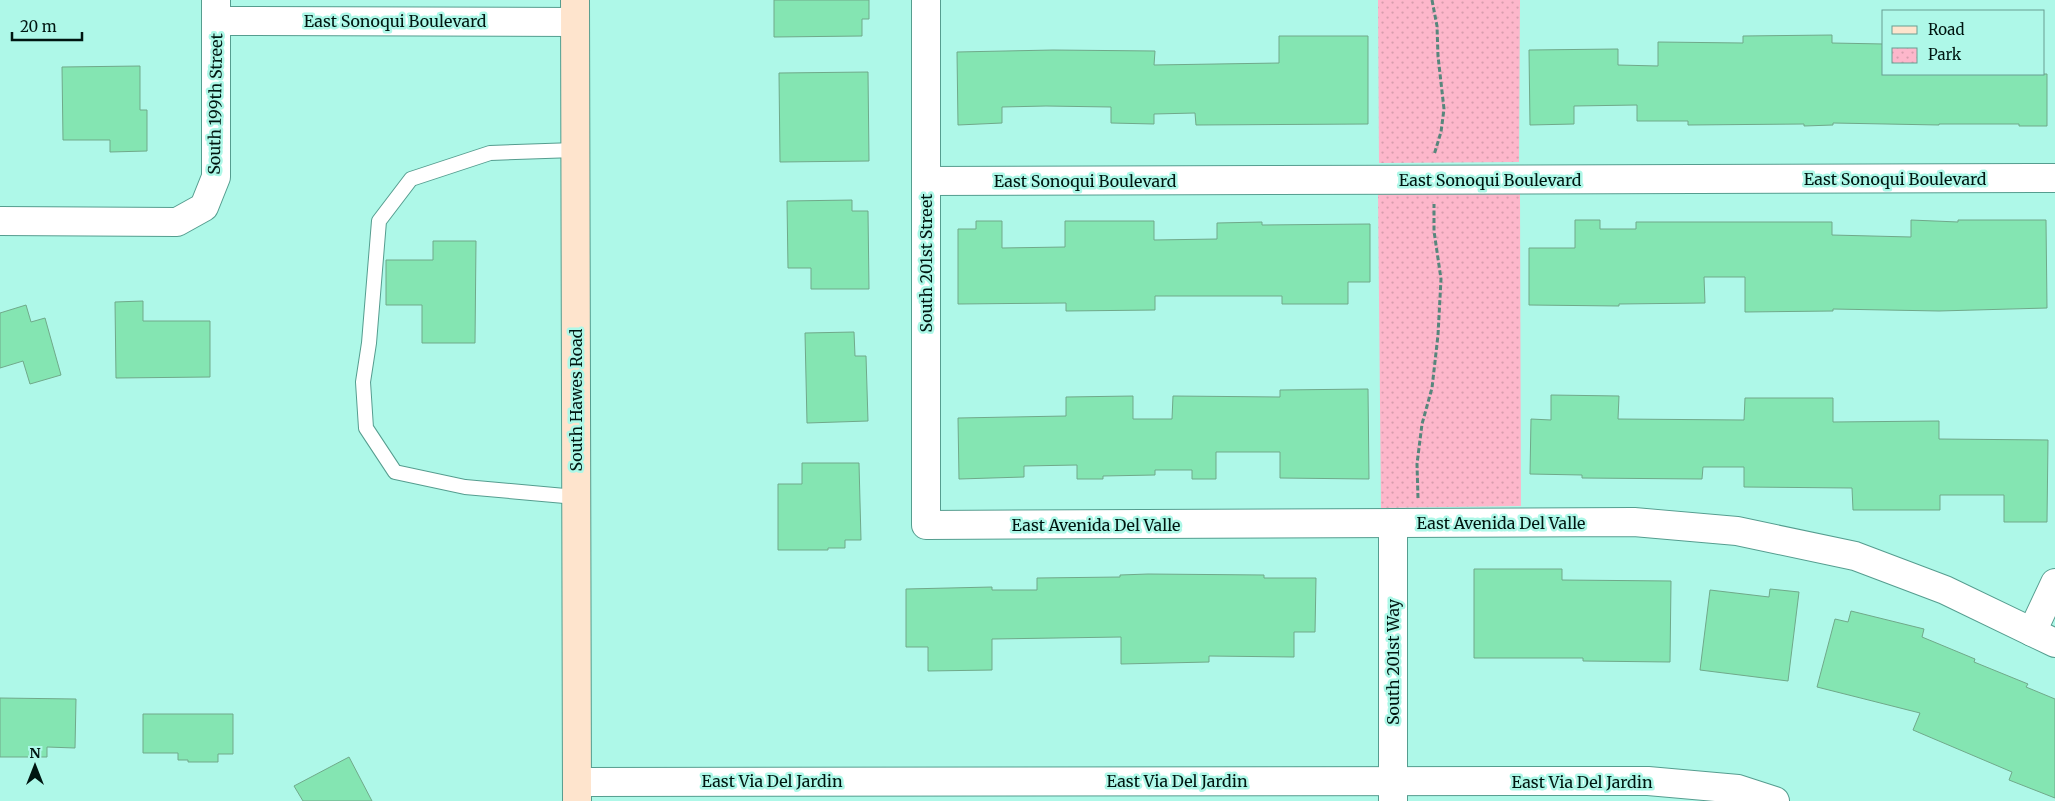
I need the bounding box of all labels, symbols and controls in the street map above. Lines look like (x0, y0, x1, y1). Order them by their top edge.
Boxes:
scale bar (12, 10, 82, 42)
legend (1882, 10, 2045, 75)
street label: East Sonoqui Boulevard (304, 11, 487, 31)
text: 20 m (20, 17, 57, 36)
text: Road (1928, 20, 1964, 39)
street label: South 199th Street (204, 32, 226, 175)
text: Park (1928, 45, 1962, 64)
street label: East Sonoqui Boulevard (1804, 169, 1987, 189)
street label: East Sonoqui Boulevard (1399, 170, 1582, 190)
street label: East Sonoqui Boulevard (994, 171, 1177, 191)
street label: South 201st Street (916, 193, 936, 333)
street label: South Hawes Road (566, 328, 586, 472)
street label: East Avenida Del Valle (1417, 513, 1585, 533)
street label: East Avenida Del Valle (1012, 515, 1180, 535)
street label: South 201st Way (1383, 598, 1403, 725)
north arrow (10, 741, 60, 791)
text: N (29, 744, 41, 762)
street label: East Via Del Jardin (701, 771, 843, 791)
street label: East Via Del Jardin (1106, 771, 1248, 791)
street label: East Via Del Jardin (1511, 772, 1653, 792)

